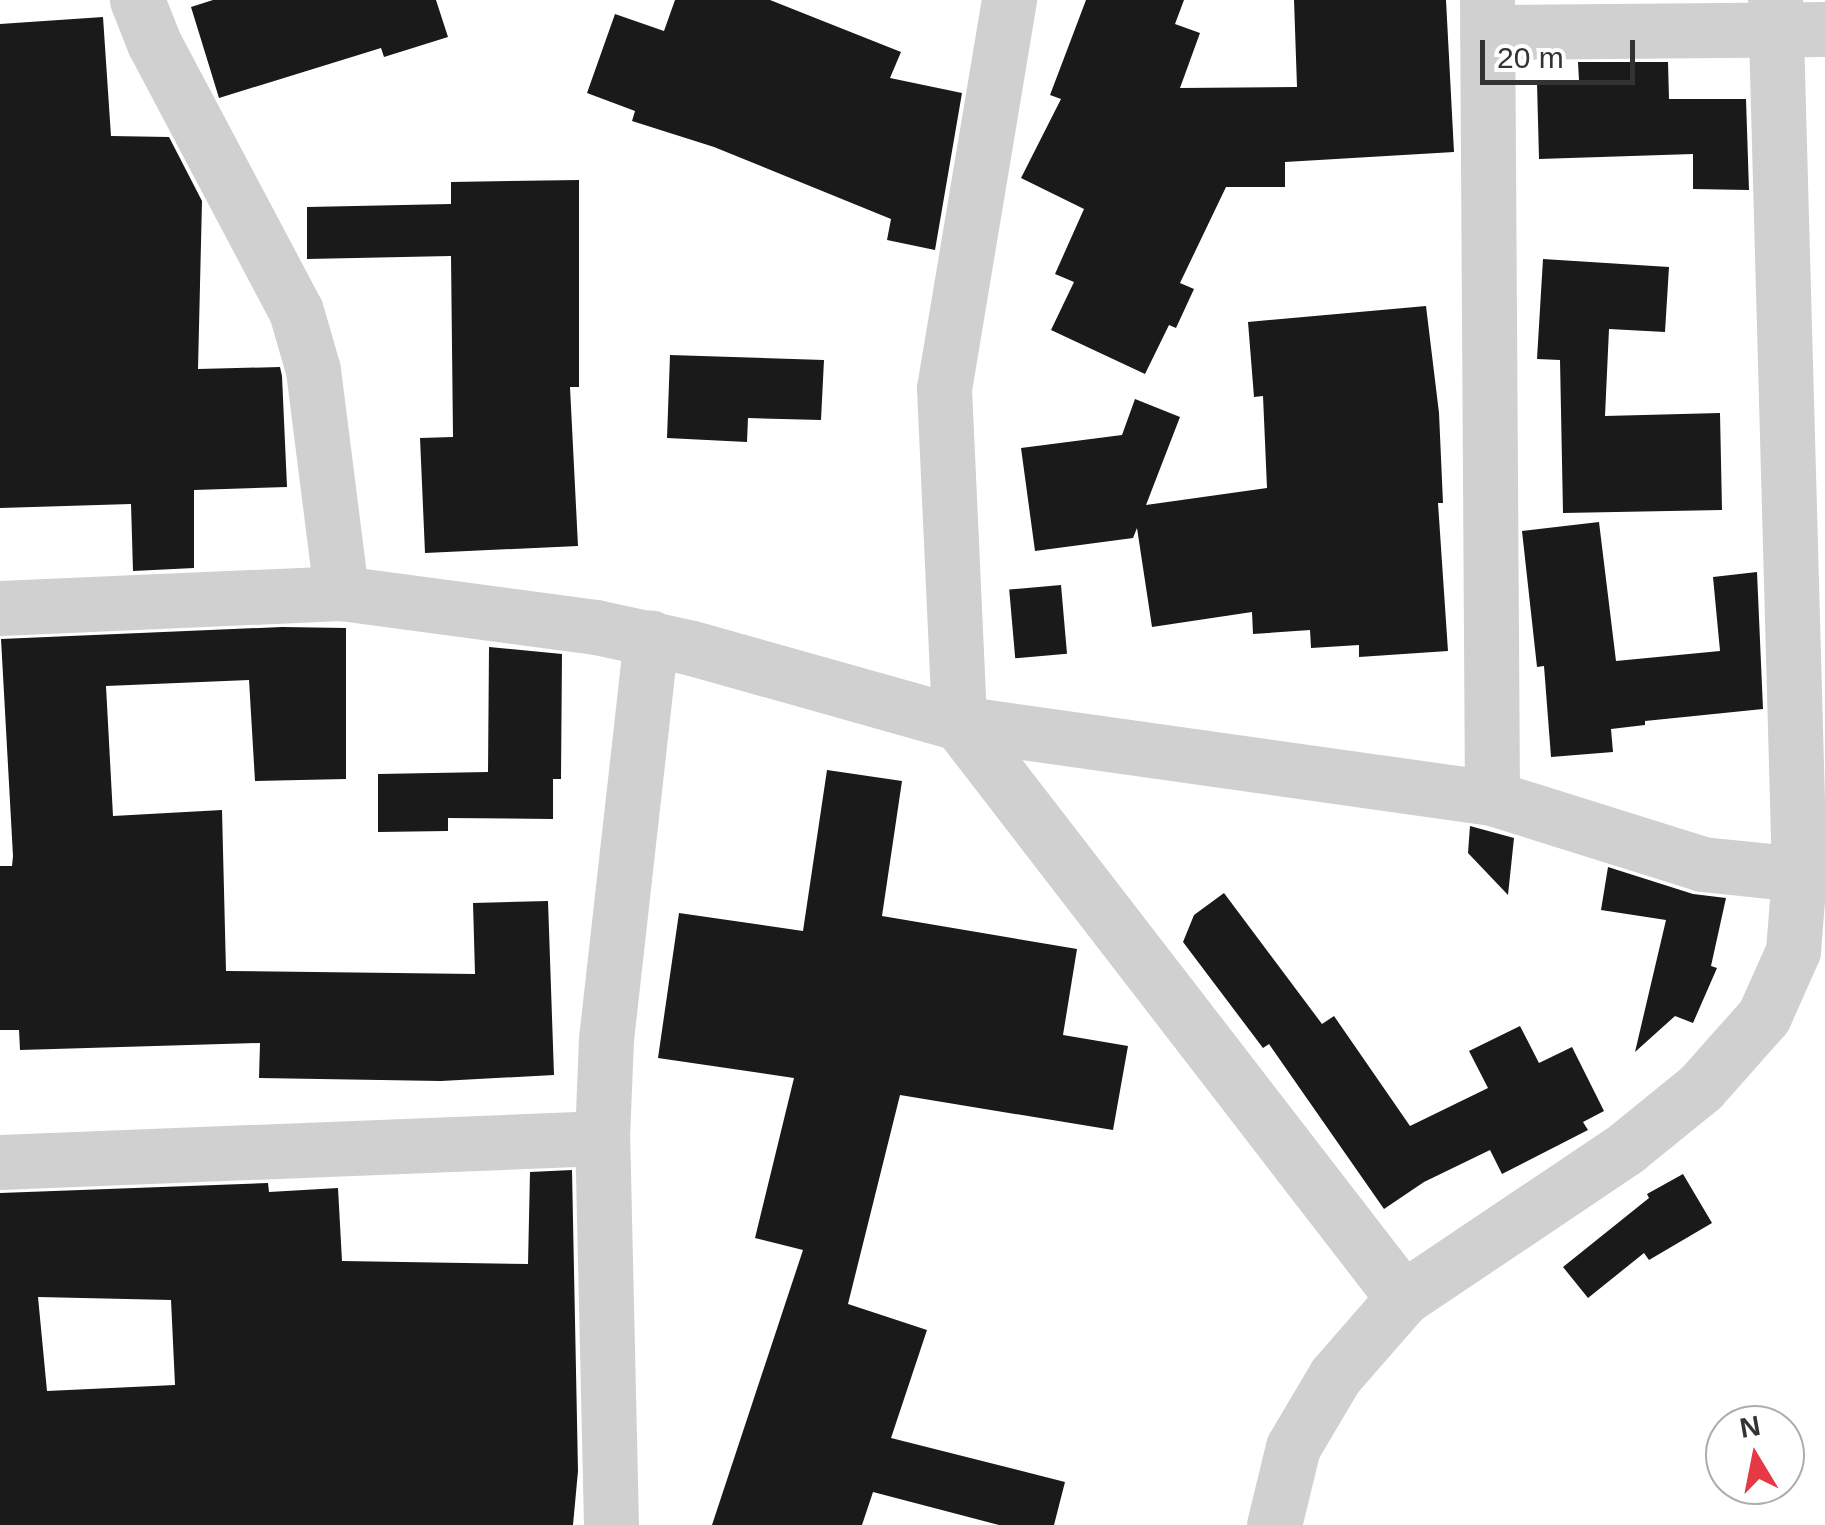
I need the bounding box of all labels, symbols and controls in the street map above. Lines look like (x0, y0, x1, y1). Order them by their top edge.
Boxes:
scale bar (1485, 20, 1640, 82)
text: 20 m (1497, 41, 1564, 74)
north arrow (1705, 1405, 1805, 1505)
text: N (1737, 1410, 1763, 1444)

